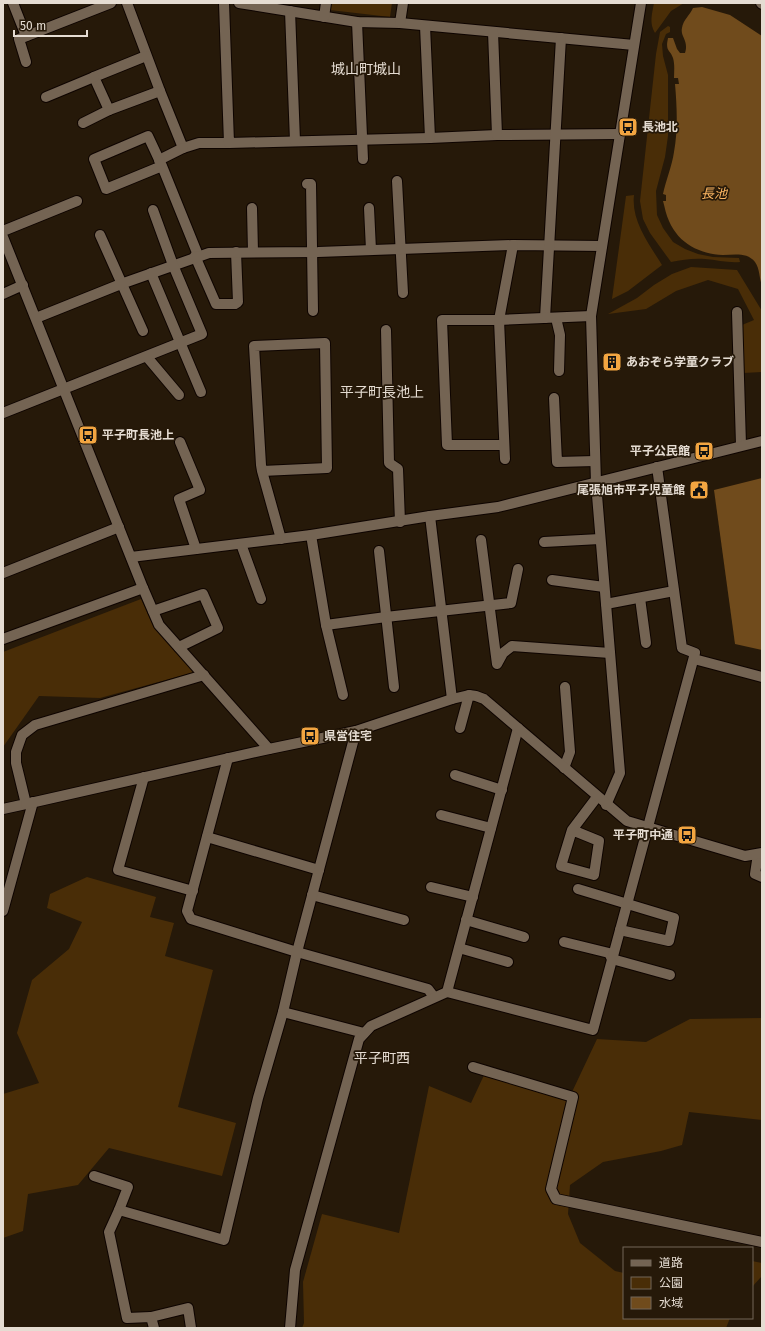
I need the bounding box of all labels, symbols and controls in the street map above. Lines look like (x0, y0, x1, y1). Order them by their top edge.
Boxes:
scale bar (14, 12, 87, 38)
text: 50 m (20, 19, 46, 33)
district label: 城山町城山 (331, 61, 401, 78)
bus stop icon: 長池北 (617, 116, 639, 138)
place label: 長池北 (642, 120, 678, 134)
water label: 長池 (701, 186, 729, 201)
building icon: あおぞら学童クラブ (601, 351, 623, 373)
place label: あおぞら学童クラブ (626, 355, 734, 369)
district label: 平子町長池上 (340, 384, 424, 401)
bus stop icon: 平子町長池上 (77, 424, 99, 446)
place label: 平子町長池上 (102, 428, 174, 442)
bus stop icon: 平子公民館 (693, 440, 715, 462)
place label: 平子公民館 (630, 444, 690, 458)
public building icon: 尾張旭市平子児童館 (688, 479, 710, 501)
place label: 尾張旭市平子児童館 (577, 483, 685, 497)
bus stop icon: 県営住宅 (299, 725, 321, 747)
place label: 県営住宅 (324, 729, 372, 743)
bus stop icon: 平子町中通 (676, 824, 698, 846)
place label: 平子町中通 (613, 828, 673, 842)
district label: 平子町西 (354, 1050, 410, 1067)
legend (623, 1247, 753, 1319)
text: 道路 (659, 1256, 683, 1270)
text: 公園 (659, 1276, 683, 1290)
text: 水域 (659, 1296, 683, 1310)

